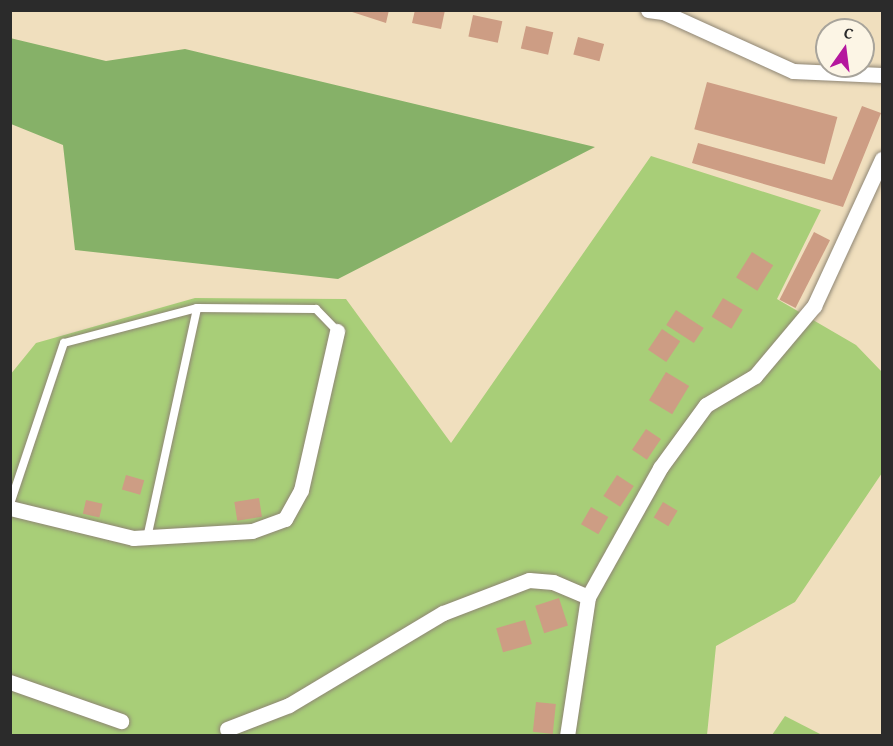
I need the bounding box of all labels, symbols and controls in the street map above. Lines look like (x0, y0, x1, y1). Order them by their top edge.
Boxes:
north arrow (815, 18, 875, 78)
text: С (842, 20, 856, 45)

